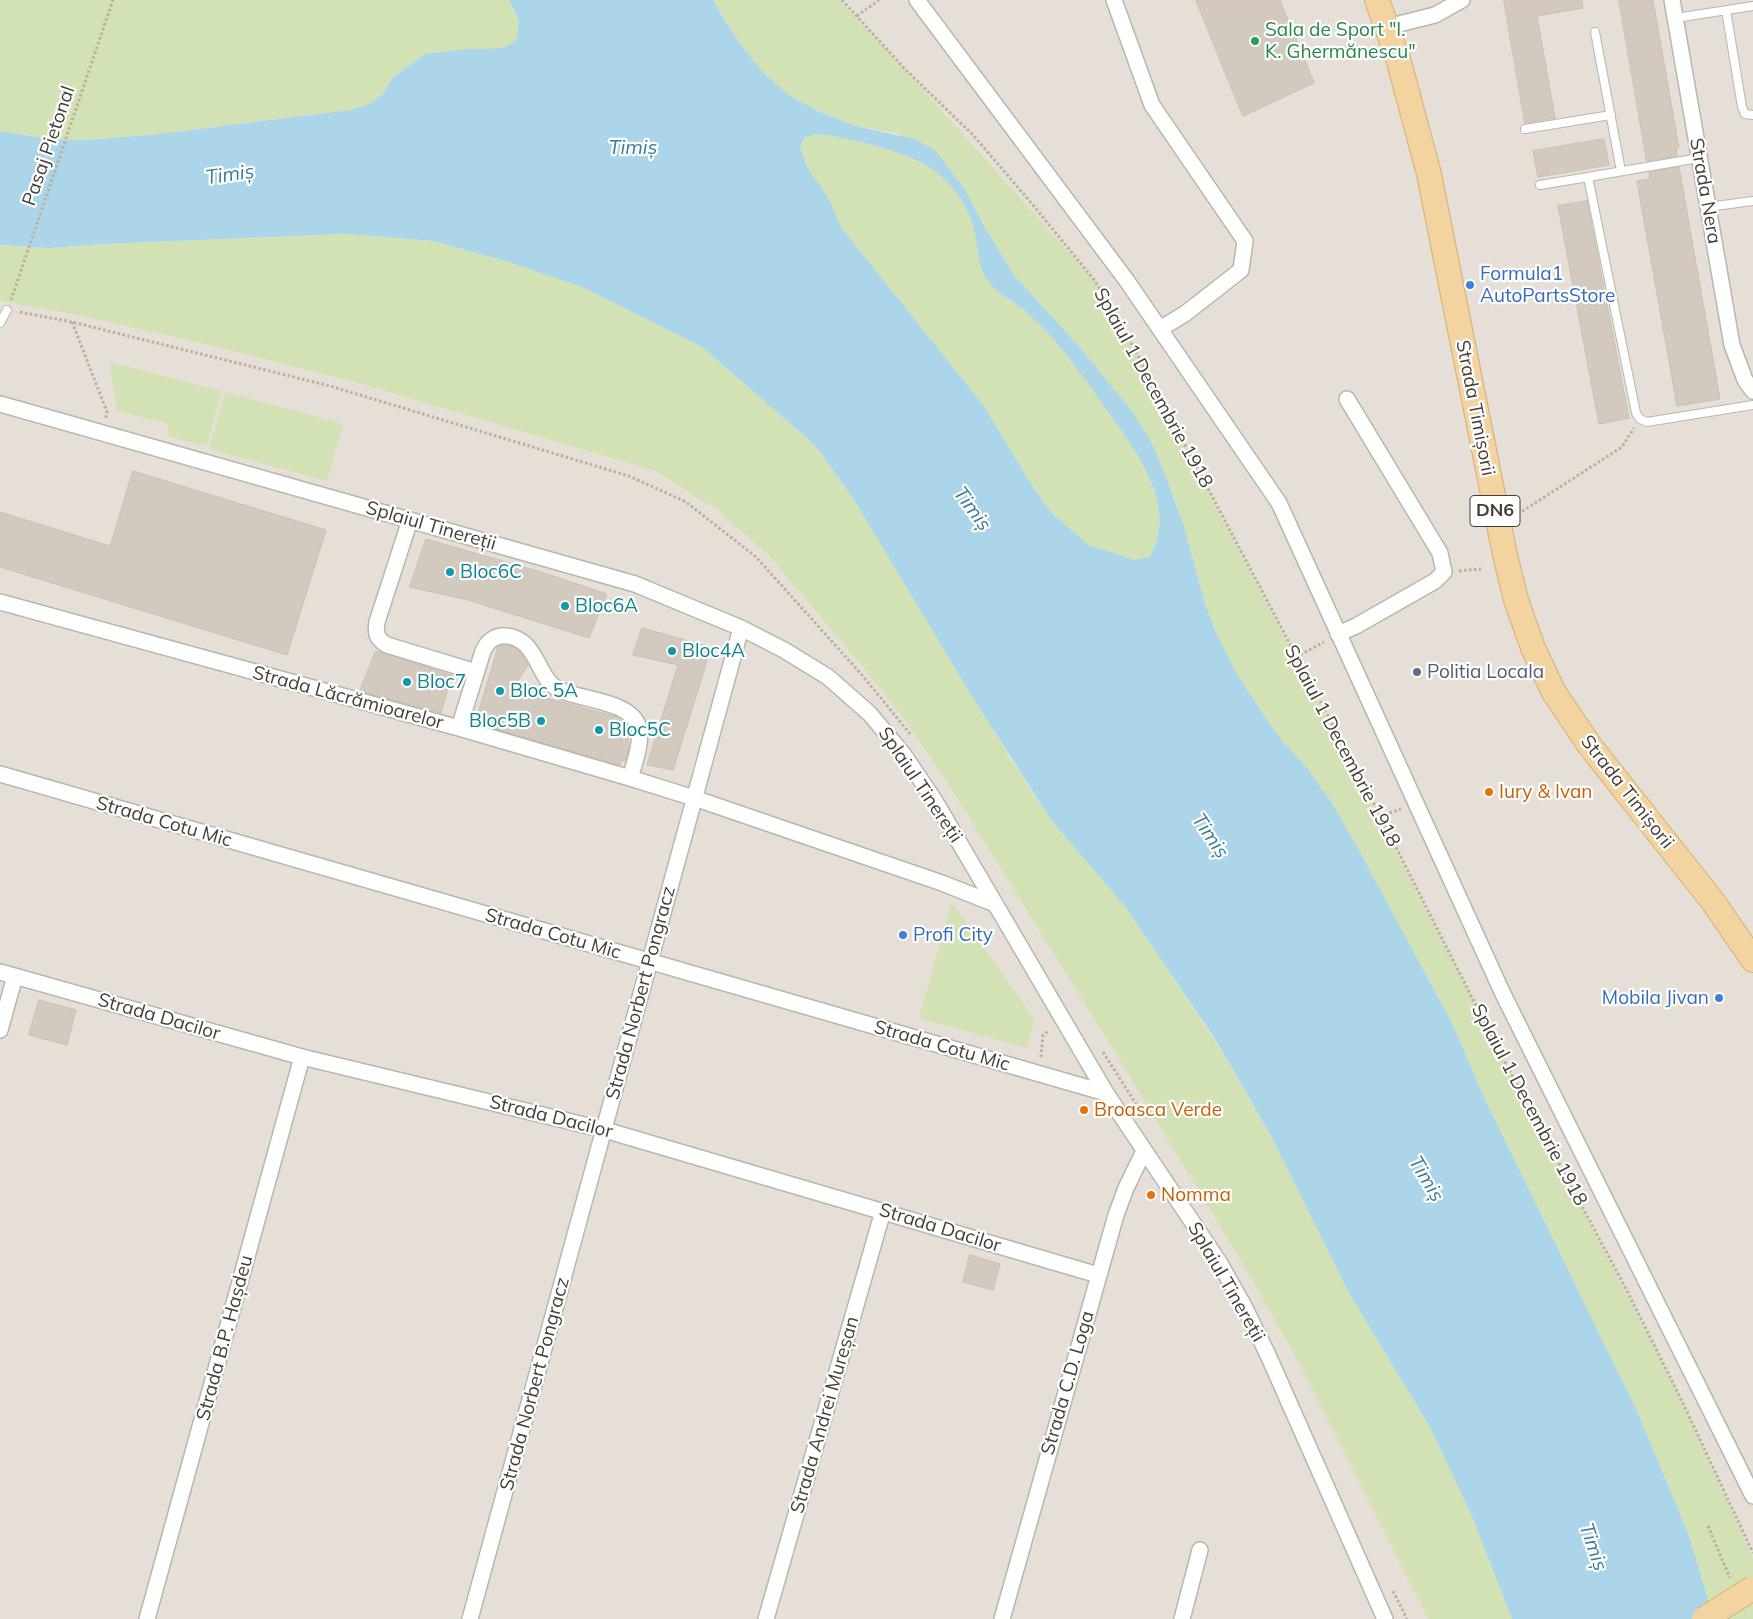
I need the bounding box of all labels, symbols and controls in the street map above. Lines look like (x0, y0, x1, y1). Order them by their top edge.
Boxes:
place label: Sala de Sport "I. K. Ghermănescu" (1265, 19, 1416, 63)
marker: Sala de Sport "I. K. Ghermănescu" (1249, 35, 1261, 47)
street label: Pasaj Pietonal (18, 83, 80, 209)
water label: Timiș (608, 136, 658, 160)
street label: Strada Nera (1684, 136, 1726, 246)
water label: Timiș (204, 160, 256, 190)
place label: Formula1 AutoPartsStore (1480, 263, 1615, 307)
marker: Formula1 AutoPartsStore (1464, 279, 1476, 291)
street label: Splaiul 1 Decembrie 1918 (1088, 284, 1218, 492)
street label: Strada Timișorii (1451, 338, 1499, 478)
water label: Timiș (948, 482, 996, 536)
road number: DN6 (1470, 496, 1520, 526)
street label: Splaiul Tinereții (363, 497, 499, 555)
place label: Bloc6C (460, 561, 522, 583)
marker: Bloc6C (444, 566, 456, 578)
place label: Bloc6A (575, 595, 638, 617)
marker: Bloc6A (559, 600, 571, 612)
place label: Bloc4A (682, 640, 745, 662)
street label: Splaiul 1 Decembrie 1918 (1279, 641, 1405, 851)
marker: Bloc4A (666, 645, 678, 657)
place label: Politia Locala (1427, 661, 1544, 683)
street label: Strada Lăcrămioarelor (250, 662, 446, 734)
marker: Politia Locala (1411, 666, 1423, 678)
place label: Bloc7 (417, 671, 466, 693)
marker: Bloc7 (401, 676, 413, 688)
place label: Bloc 5A (510, 680, 578, 702)
marker: Bloc 5A (494, 685, 506, 697)
place label: Bloc5B (469, 710, 531, 732)
marker: Bloc5B (535, 715, 547, 727)
place label: Bloc5C (609, 719, 671, 741)
street label: Splaiul Tinereții (873, 723, 967, 847)
marker: Bloc5C (593, 724, 605, 736)
street label: Strada Timișorii (1576, 731, 1678, 853)
place label: Iury & Ivan (1499, 781, 1592, 803)
marker: Iury & Ivan (1483, 786, 1495, 798)
street label: Strada Cotu Mic (93, 792, 235, 852)
water label: Timiș (1186, 809, 1234, 863)
street label: Strada Norbert Pongracz (602, 884, 680, 1102)
street label: Strada Cotu Mic (482, 904, 624, 964)
place label: Profi City (913, 924, 993, 946)
marker: Profi City (897, 929, 909, 941)
place label: Mobila Jivan (1602, 987, 1709, 1009)
street label: Strada Dacilor (95, 989, 223, 1045)
marker: Mobila Jivan (1713, 992, 1725, 1004)
street label: Splaiul 1 Decembrie 1918 (1466, 1000, 1592, 1210)
street label: Strada Cotu Mic (871, 1016, 1013, 1076)
street label: Strada Dacilor (487, 1091, 615, 1143)
place label: Broasca Verde (1094, 1099, 1222, 1121)
marker: Broasca Verde (1078, 1104, 1090, 1116)
water label: Timiș (1403, 1152, 1449, 1206)
place label: Nomma (1161, 1184, 1231, 1206)
marker: Nomma (1145, 1189, 1157, 1201)
street label: Strada Dacilor (876, 1199, 1004, 1257)
street label: Splaiul Tinereții (1183, 1218, 1269, 1346)
street label: Strada B.P. Hașdeu (192, 1253, 258, 1423)
street label: Strada Norbert Pongracz (496, 1275, 574, 1493)
street label: Strada C.D. Loga (1037, 1308, 1099, 1458)
street label: Strada Andrei Mureșan (786, 1314, 864, 1516)
water label: Timiș (1574, 1520, 1612, 1574)

